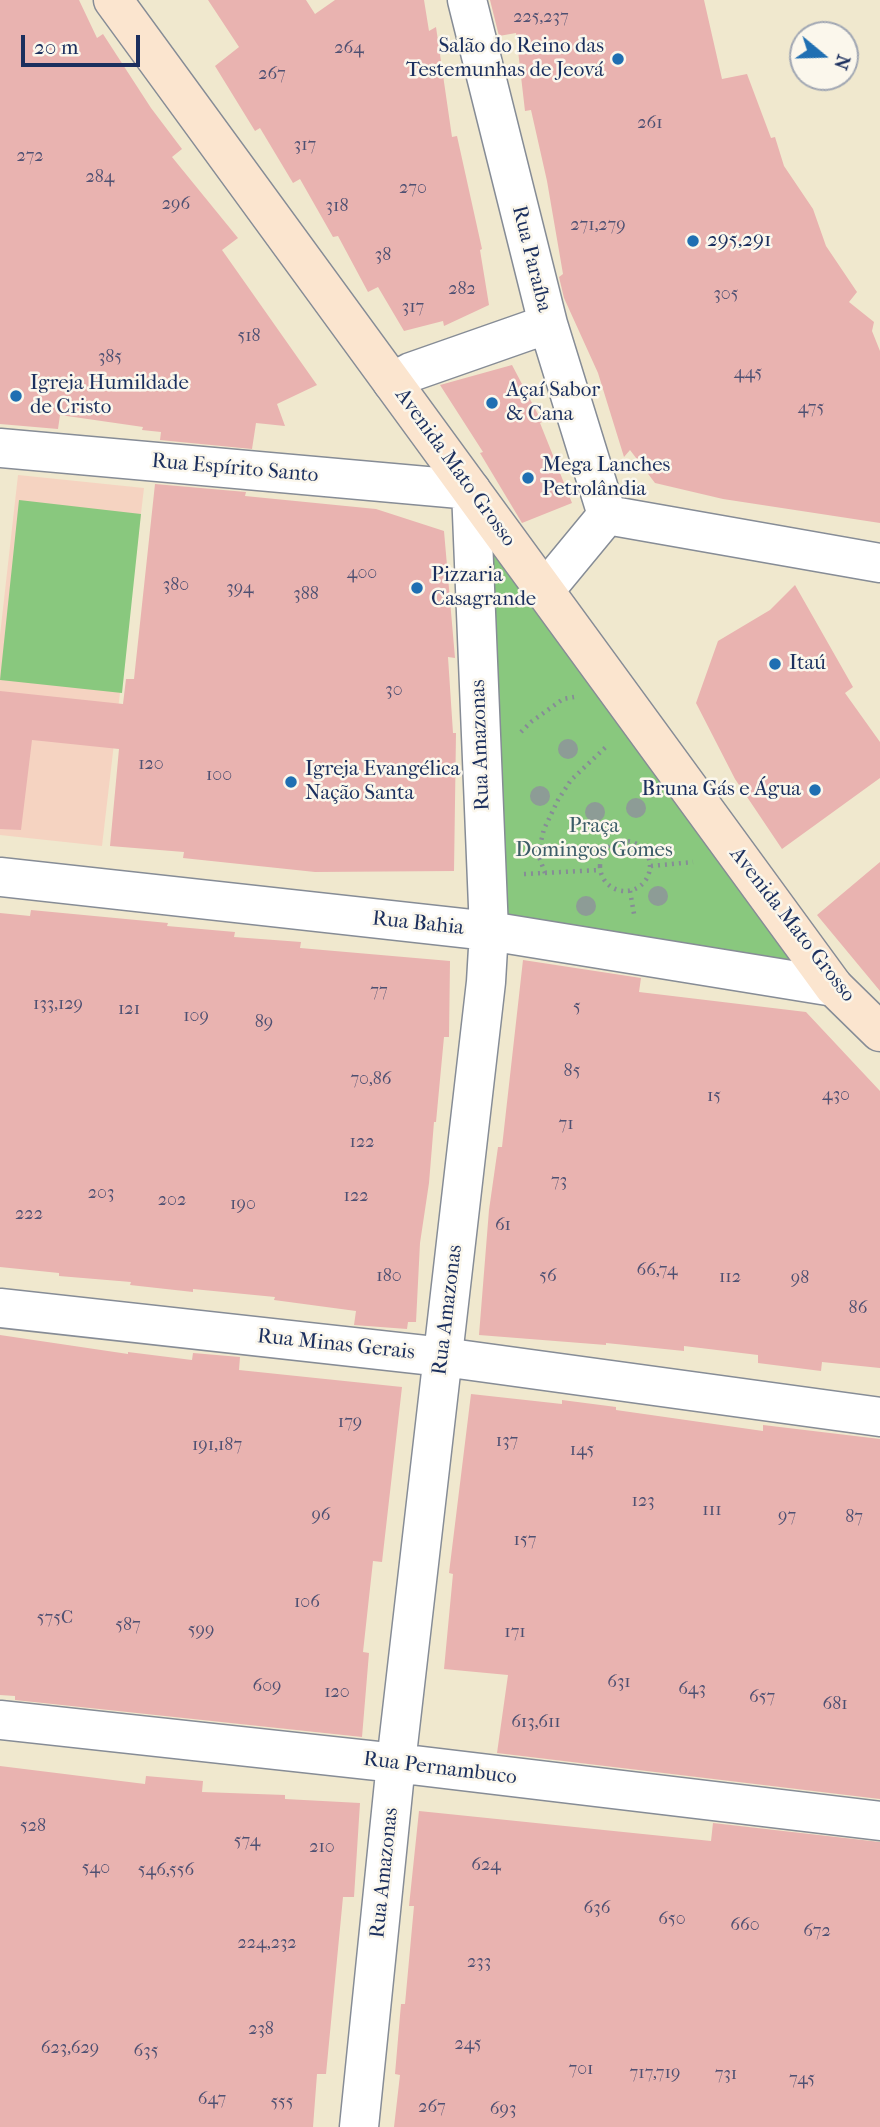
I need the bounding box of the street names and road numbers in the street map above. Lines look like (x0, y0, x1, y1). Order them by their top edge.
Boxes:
street label: Rua Paraíba (506, 203, 556, 315)
street label: Avenida Mato Grosso (389, 384, 521, 552)
street label: Rua Espírito Santo (150, 449, 320, 489)
street label: Rua Amazonas (466, 679, 496, 811)
street label: Avenida Mato Grosso (724, 843, 860, 1007)
street label: Rua Bahia (371, 907, 465, 941)
street label: Rua Amazonas (427, 1243, 469, 1377)
street label: Rua Minas Gerais (256, 1324, 416, 1366)
street label: Rua Pernambuco (362, 1747, 518, 1791)
street label: Rua Amazonas (366, 1806, 404, 1940)

